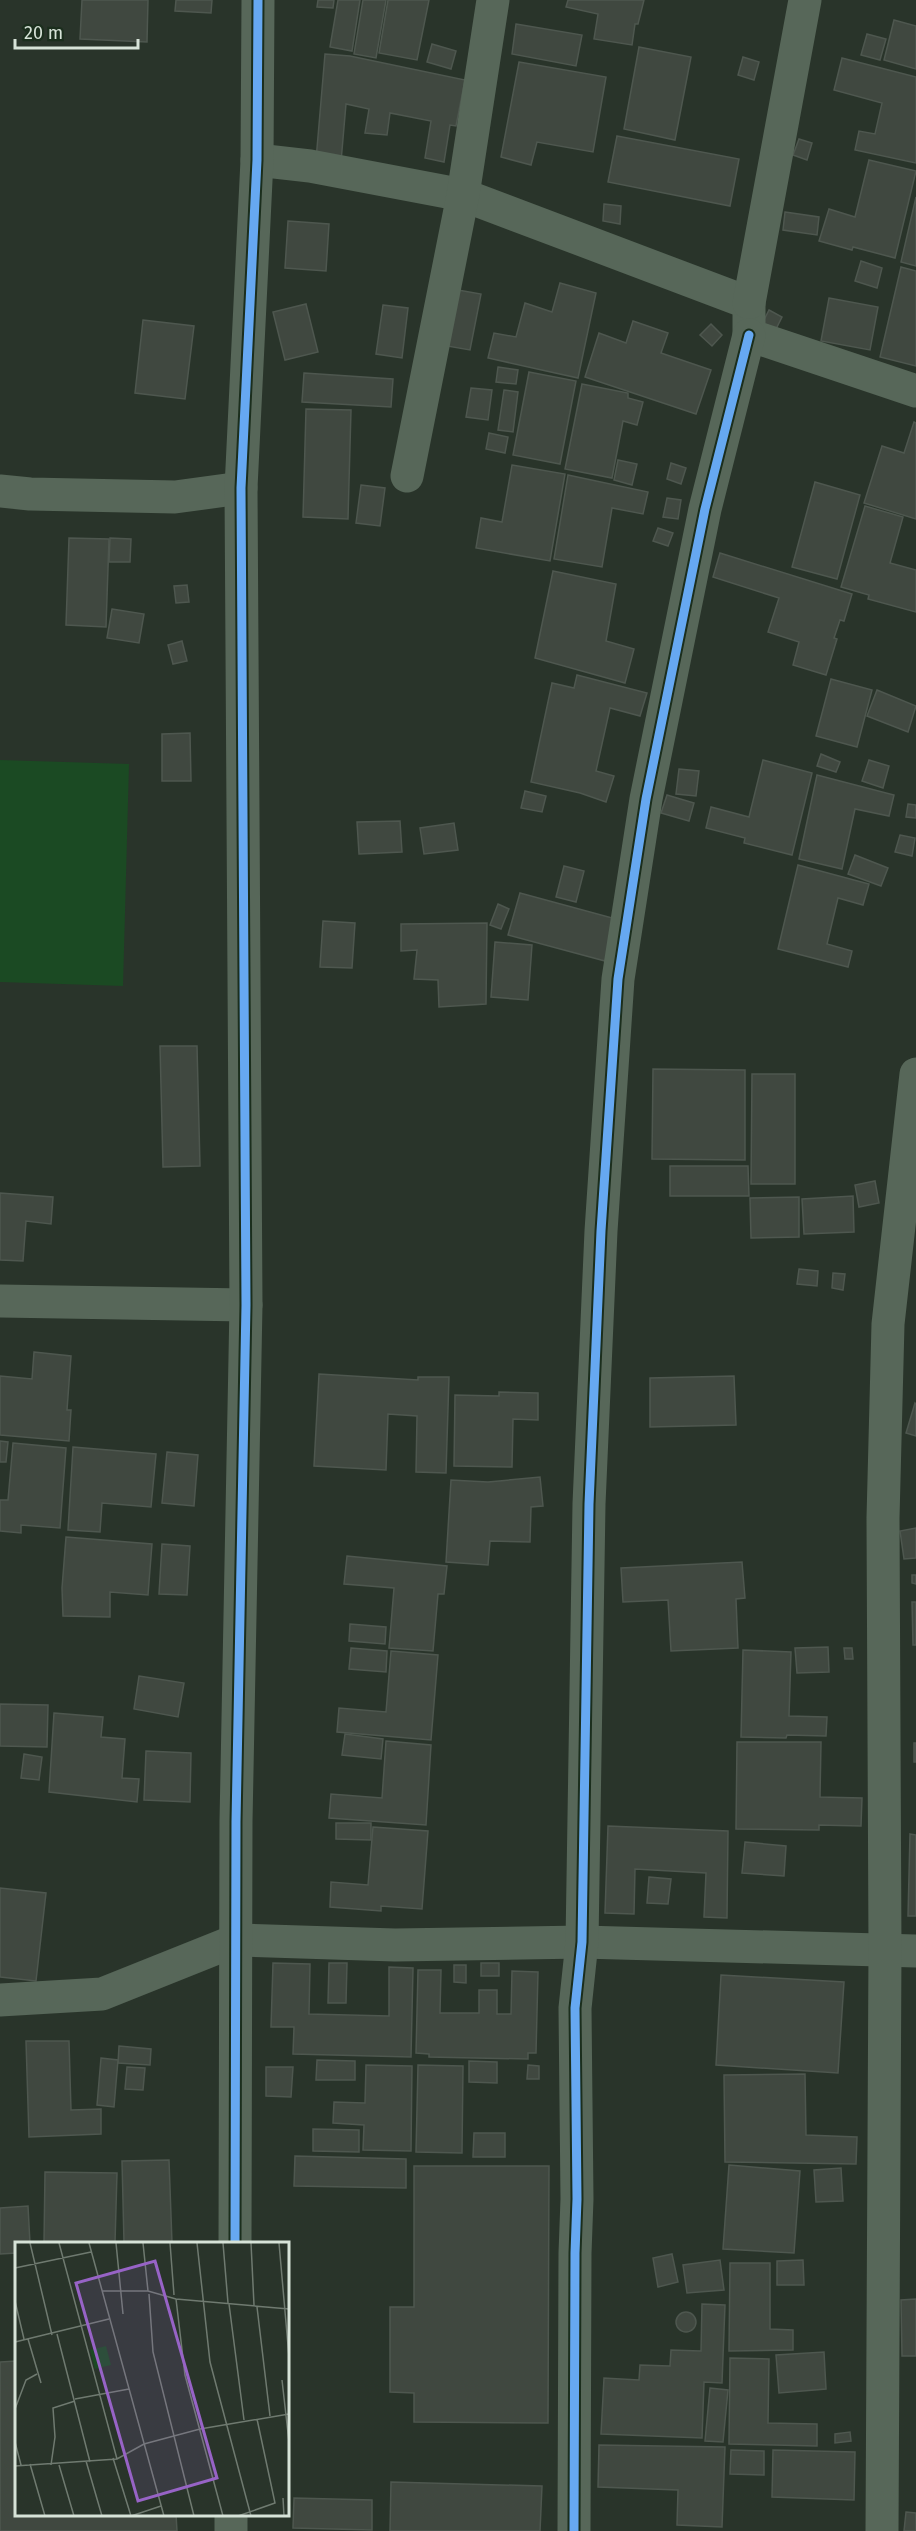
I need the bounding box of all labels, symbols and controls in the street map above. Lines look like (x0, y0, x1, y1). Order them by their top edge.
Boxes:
scale bar (15, 12, 138, 50)
text: 20 m (24, 22, 63, 44)
inset map (15, 2242, 290, 2516)

